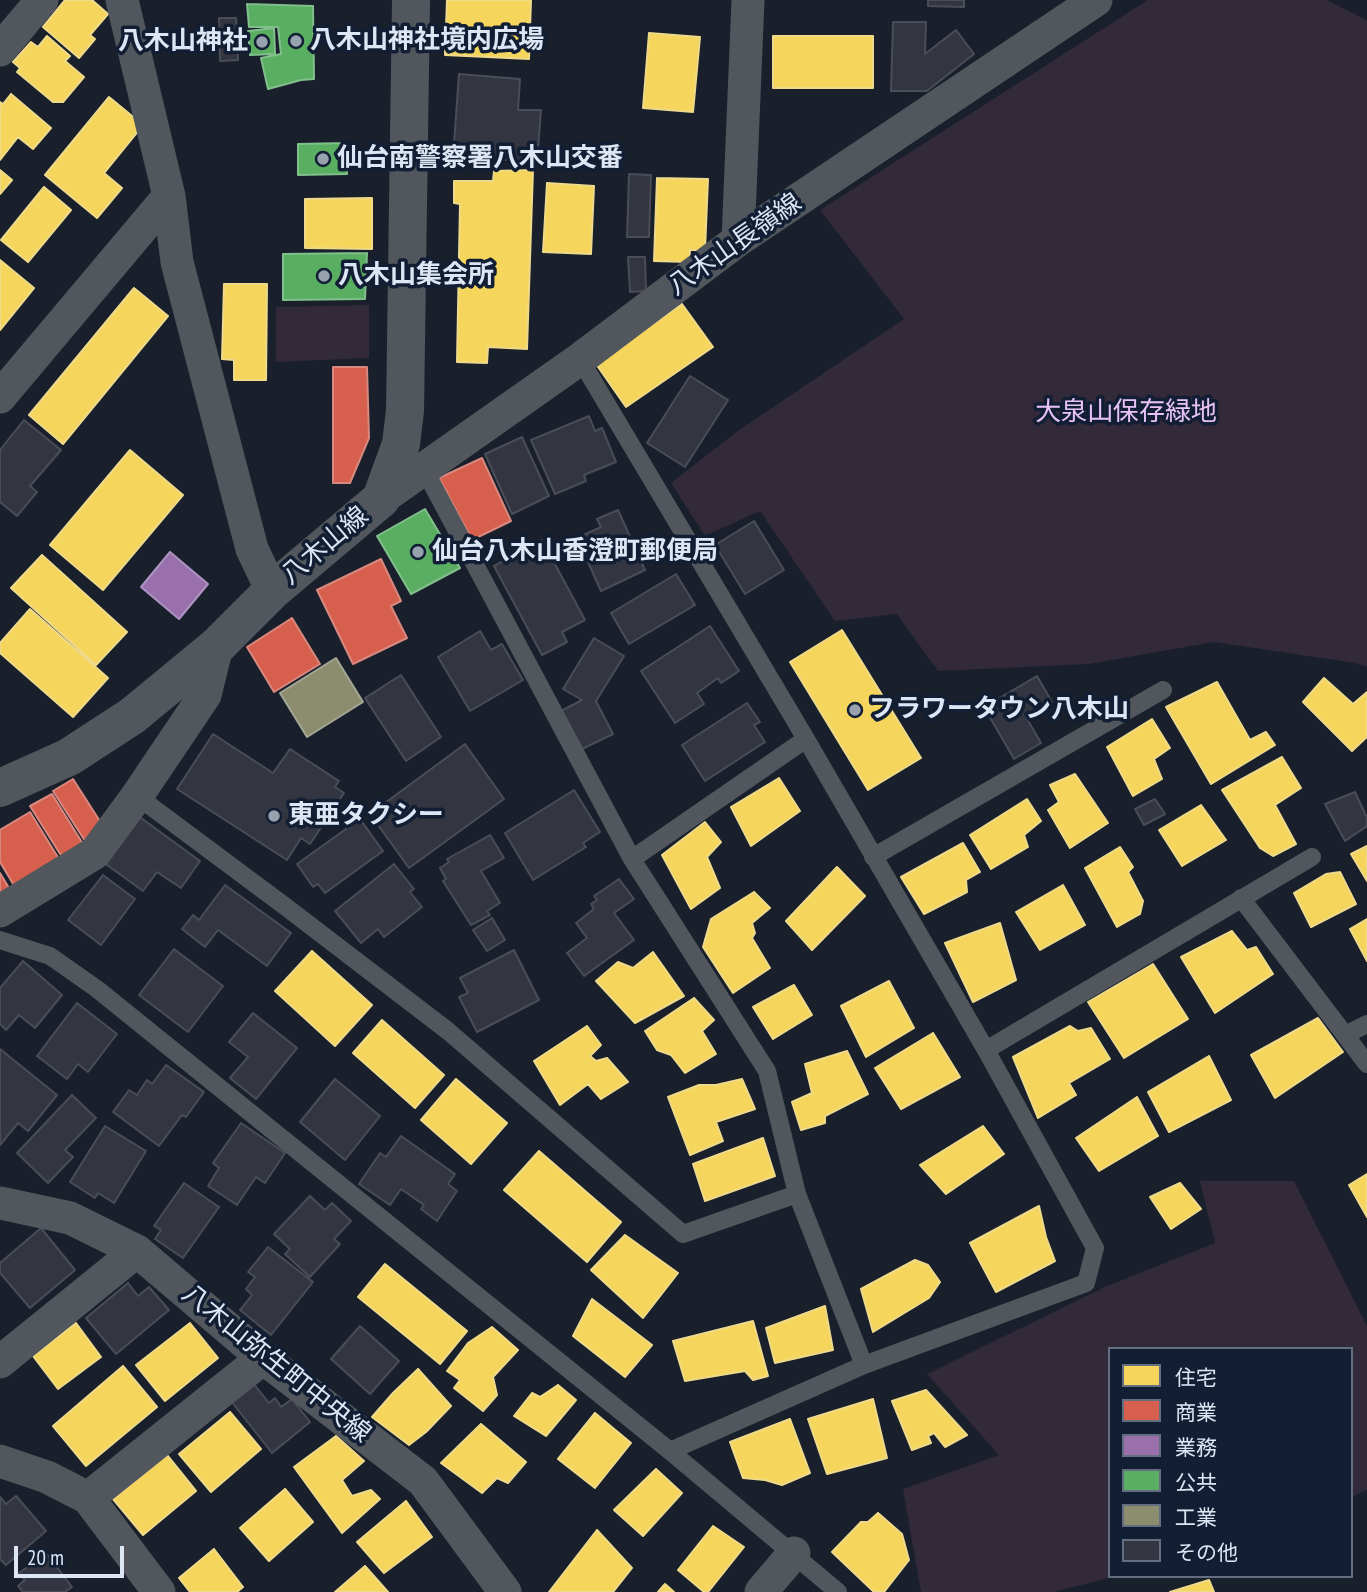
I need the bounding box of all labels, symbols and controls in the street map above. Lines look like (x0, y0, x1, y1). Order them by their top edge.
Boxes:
place label: 八木山神社境内広場 (310, 25, 544, 57)
place label: 八木山神社 (118, 26, 248, 58)
marker: 八木山神社境内広場 (288, 33, 304, 49)
marker: 八木山神社 (254, 34, 270, 50)
place label: 仙台南警察署八木山交番 (337, 143, 623, 175)
marker: 仙台南警察署八木山交番 (315, 151, 331, 167)
street label: 八木山長嶺線 (662, 187, 808, 303)
place label: 八木山集会所 (338, 260, 494, 292)
marker: 八木山集会所 (316, 268, 332, 284)
park label: 大泉山保存緑地 (1035, 397, 1217, 429)
street label: 八木山線 (275, 501, 375, 591)
place label: 仙台八木山香澄町郵便局 (432, 536, 718, 568)
marker: 仙台八木山香澄町郵便局 (410, 544, 426, 560)
place label: フラワータウン八木山 (869, 694, 1129, 726)
marker: フラワータウン八木山 (847, 702, 863, 718)
place label: 東亜タクシー (288, 800, 444, 832)
marker: 東亜タクシー (266, 808, 282, 824)
street label: 八木山弥生町中央線 (175, 1278, 377, 1450)
legend (1108, 1347, 1353, 1578)
text: 住宅 (1175, 1364, 1217, 1391)
text: 商業 (1175, 1399, 1217, 1426)
text: 業務 (1175, 1434, 1217, 1461)
text: 公共 (1175, 1469, 1217, 1496)
text: 工業 (1175, 1504, 1217, 1531)
scale bar (18, 1532, 128, 1576)
text: その他 (1175, 1539, 1238, 1566)
text: 20 m (27, 1544, 64, 1571)

